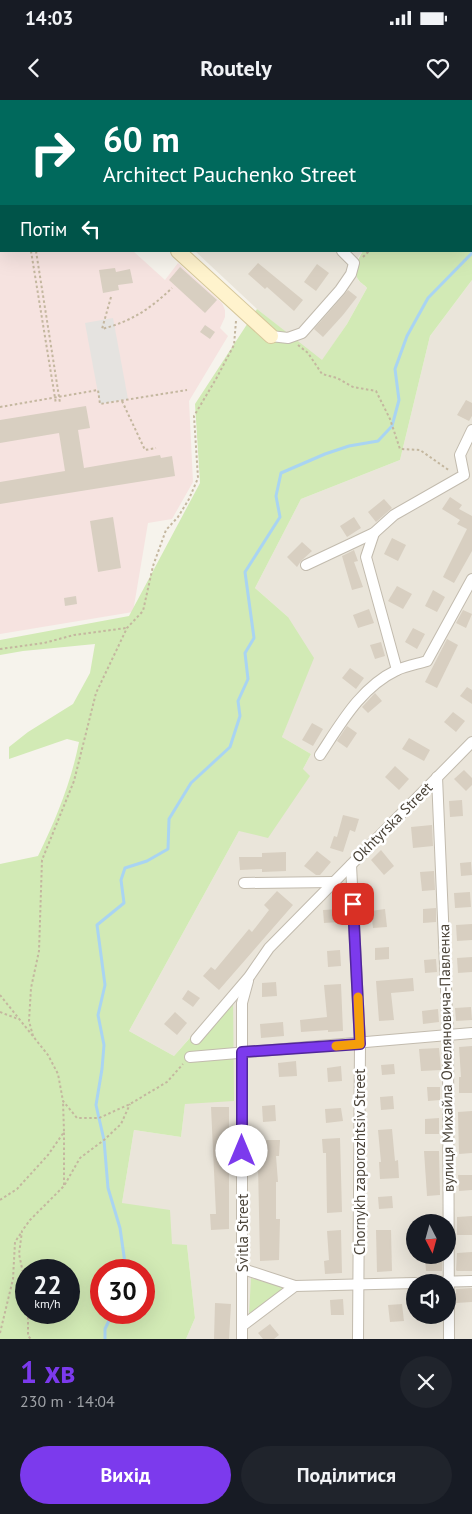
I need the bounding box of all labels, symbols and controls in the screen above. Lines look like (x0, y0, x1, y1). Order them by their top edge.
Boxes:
text: 14:03 (25, 6, 73, 30)
icon: back (20, 54, 48, 82)
text: Routely (200, 54, 272, 82)
icon: heart (424, 54, 452, 82)
text: 60 m (103, 116, 180, 162)
icon: right (20, 120, 85, 185)
text: Architect Pauchenko Street (103, 160, 356, 188)
icon: left (77, 215, 105, 243)
text: Потім (20, 217, 67, 241)
street label: Okhtyrska Street (348, 778, 436, 866)
pin (332, 883, 374, 925)
icon: arrive (339, 890, 367, 918)
street label: вулиця Михайла Омеляновича-Павленка (434, 924, 458, 1192)
street label: Chornykh zaporozhtsiv Street (350, 1069, 369, 1255)
position arrow (215, 1124, 267, 1176)
street label: Svitla Street (233, 1194, 252, 1272)
north arrow (406, 1214, 456, 1264)
map controls (406, 1214, 456, 1324)
speed limit sign: 30 (90, 1259, 155, 1324)
text: 22 (33, 1269, 62, 1301)
button: sound (406, 1274, 456, 1324)
text: km/h (34, 1296, 61, 1311)
text: 1 хв (20, 1352, 76, 1391)
button: close (400, 1356, 452, 1408)
text: 230 m · 14:04 (20, 1391, 115, 1411)
button: Вихід (20, 1446, 231, 1504)
button: Поділитися (241, 1446, 452, 1504)

